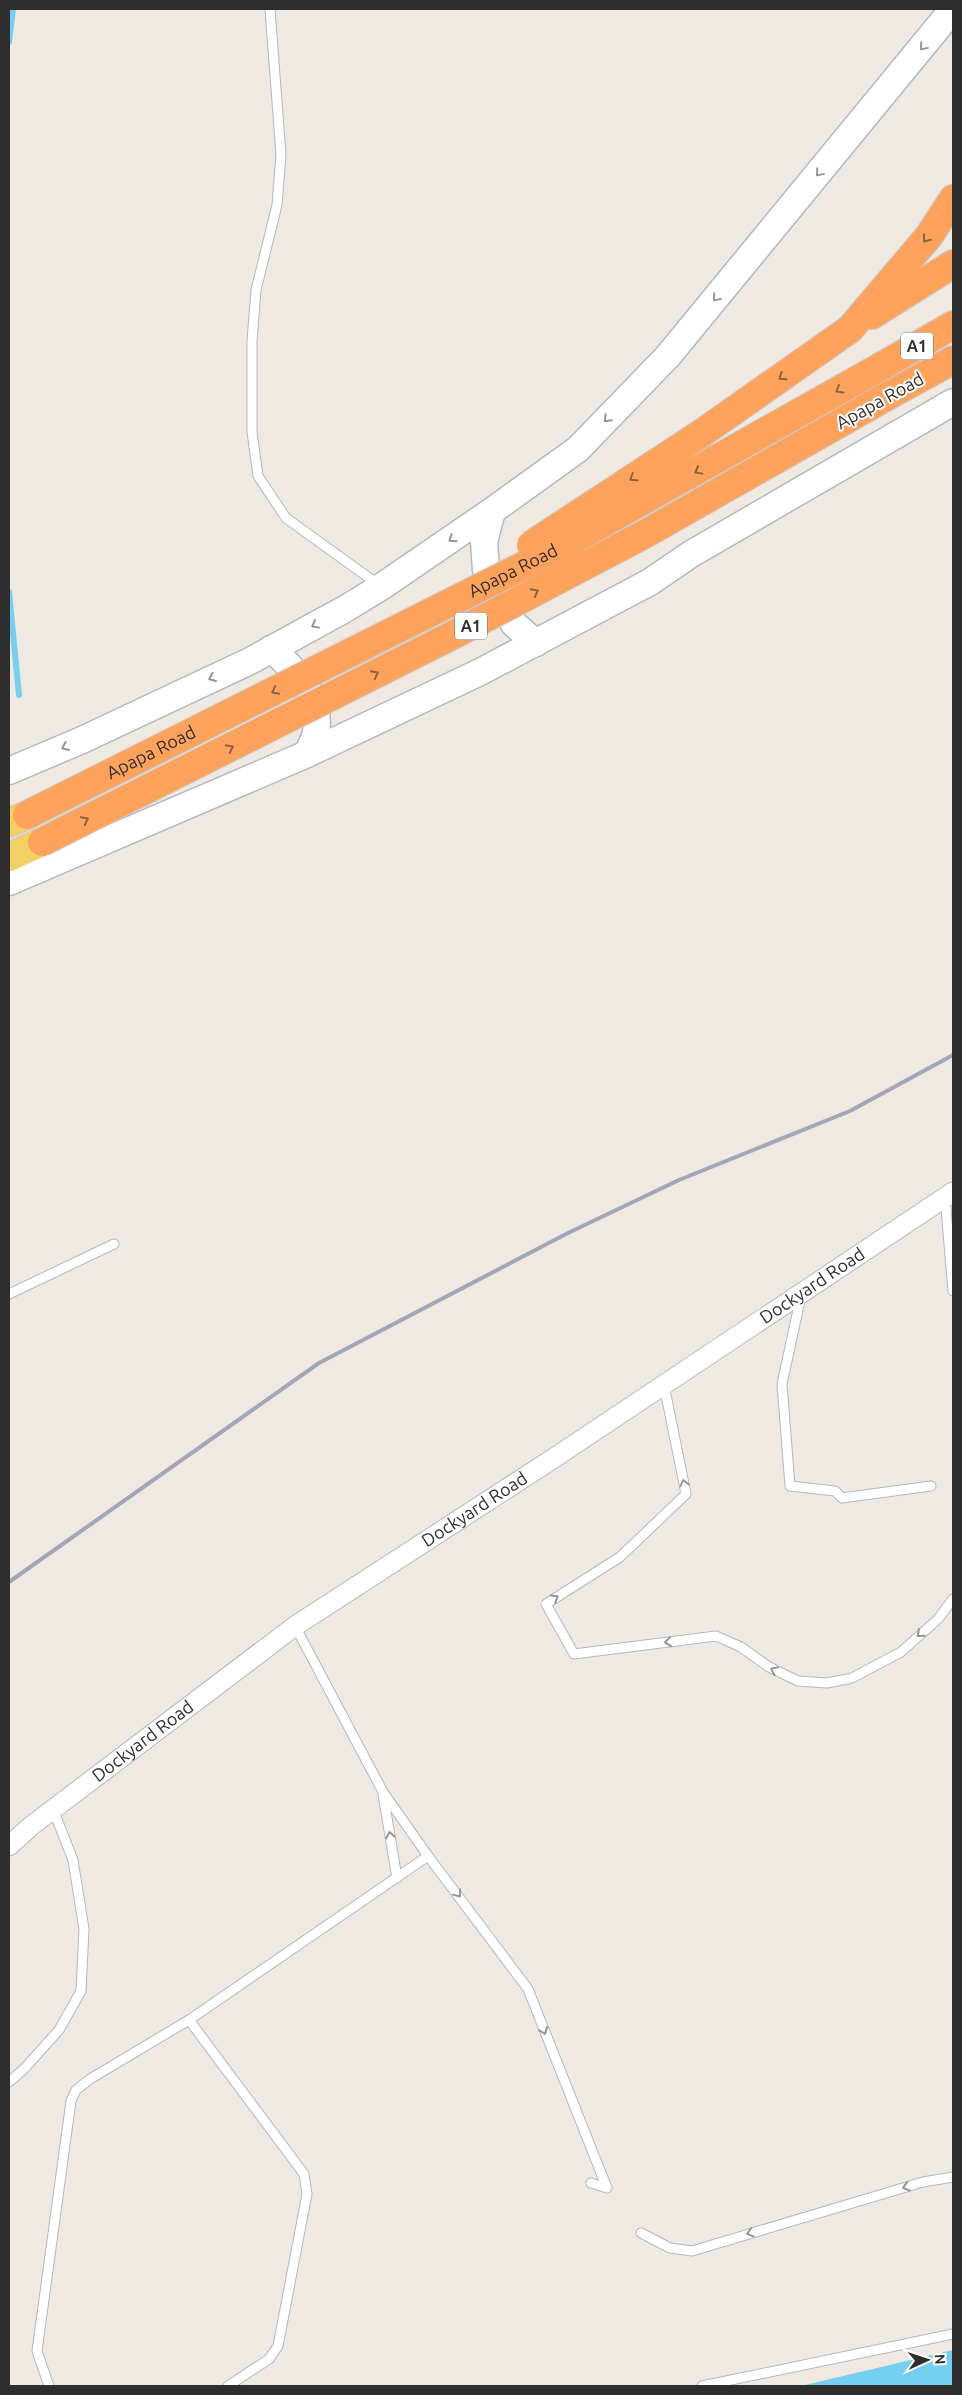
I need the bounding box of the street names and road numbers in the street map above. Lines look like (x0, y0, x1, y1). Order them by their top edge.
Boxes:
road number: A1 (901, 332, 933, 360)
street label: Apapa Road (832, 368, 927, 432)
street label: Apapa Road (465, 539, 561, 601)
road number: A1 (455, 612, 487, 640)
street label: Apapa Road (103, 721, 199, 782)
street label: Dockyard Road (755, 1243, 868, 1327)
street label: Dockyard Road (418, 1467, 531, 1550)
street label: Dockyard Road (88, 1696, 197, 1785)

